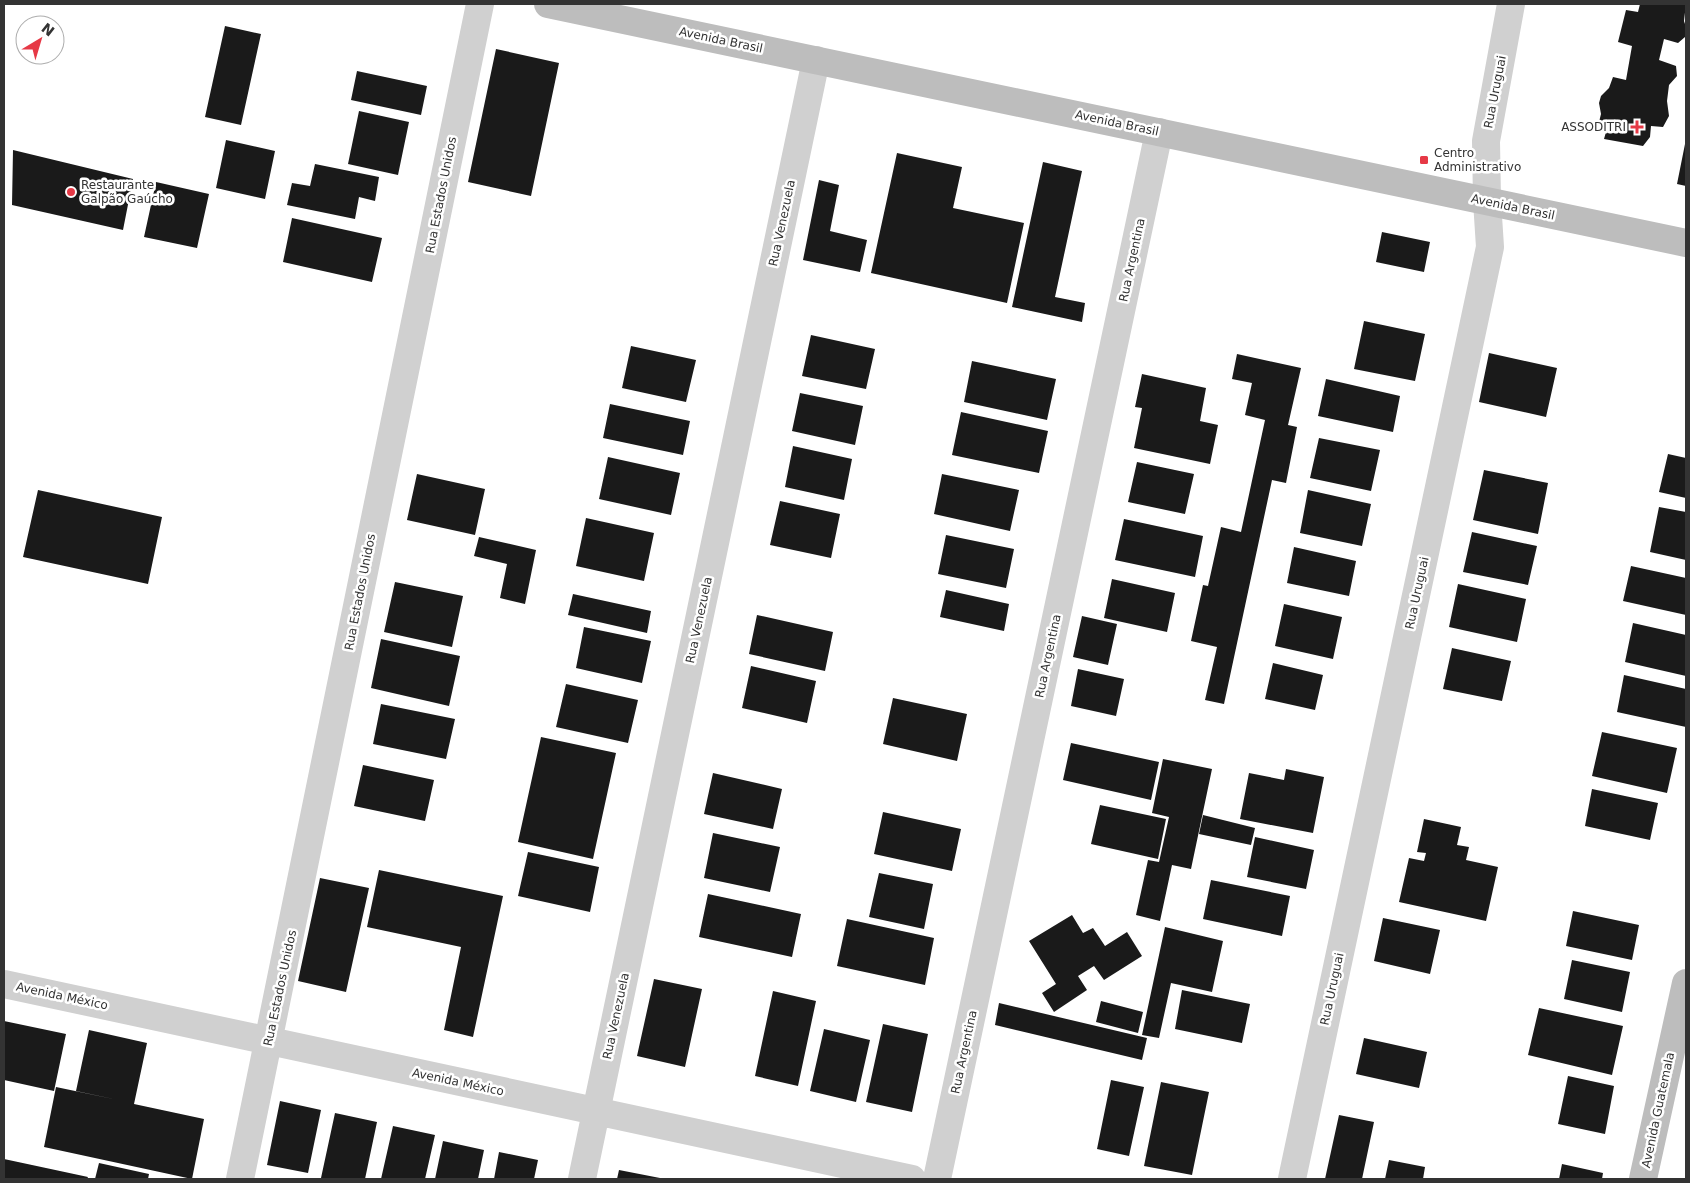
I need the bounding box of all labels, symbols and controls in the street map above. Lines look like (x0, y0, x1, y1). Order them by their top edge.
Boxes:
north arrow (15, 15, 65, 65)
text: N (38, 20, 58, 40)
street label: Avenida Brasil (678, 24, 764, 56)
street label: Rua Uruguai (1481, 54, 1509, 130)
street label: Avenida Brasil (1074, 107, 1160, 139)
place label: ASSODITRI (1561, 120, 1626, 134)
marker: ASSODITRI (1630, 120, 1644, 134)
street label: Rua Estados Unidos (423, 136, 459, 254)
place label: Centro Administrativo (1434, 146, 1521, 174)
marker: Centro Administrativo (1418, 154, 1430, 166)
place label: Restaurante Galpão Gaúcho (81, 178, 173, 206)
street label: Rua Venezuela (766, 178, 798, 268)
marker: Restaurante Galpão Gaúcho (65, 186, 77, 198)
street label: Avenida Brasil (1470, 191, 1556, 223)
street label: Rua Argentina (1116, 217, 1148, 303)
street label: Rua Estados Unidos (342, 533, 378, 651)
street label: Rua Uruguai (1402, 555, 1432, 631)
street label: Rua Venezuela (683, 575, 715, 665)
street label: Rua Argentina (1032, 613, 1064, 699)
street label: Rua Estados Unidos (261, 929, 299, 1047)
street label: Rua Uruguai (1317, 951, 1347, 1027)
street label: Rua Venezuela (600, 971, 632, 1061)
street label: Avenida México (15, 979, 109, 1013)
street label: Rua Argentina (948, 1009, 980, 1095)
street label: Avenida Guatemala (1639, 1051, 1677, 1169)
street label: Avenida México (411, 1065, 505, 1099)

